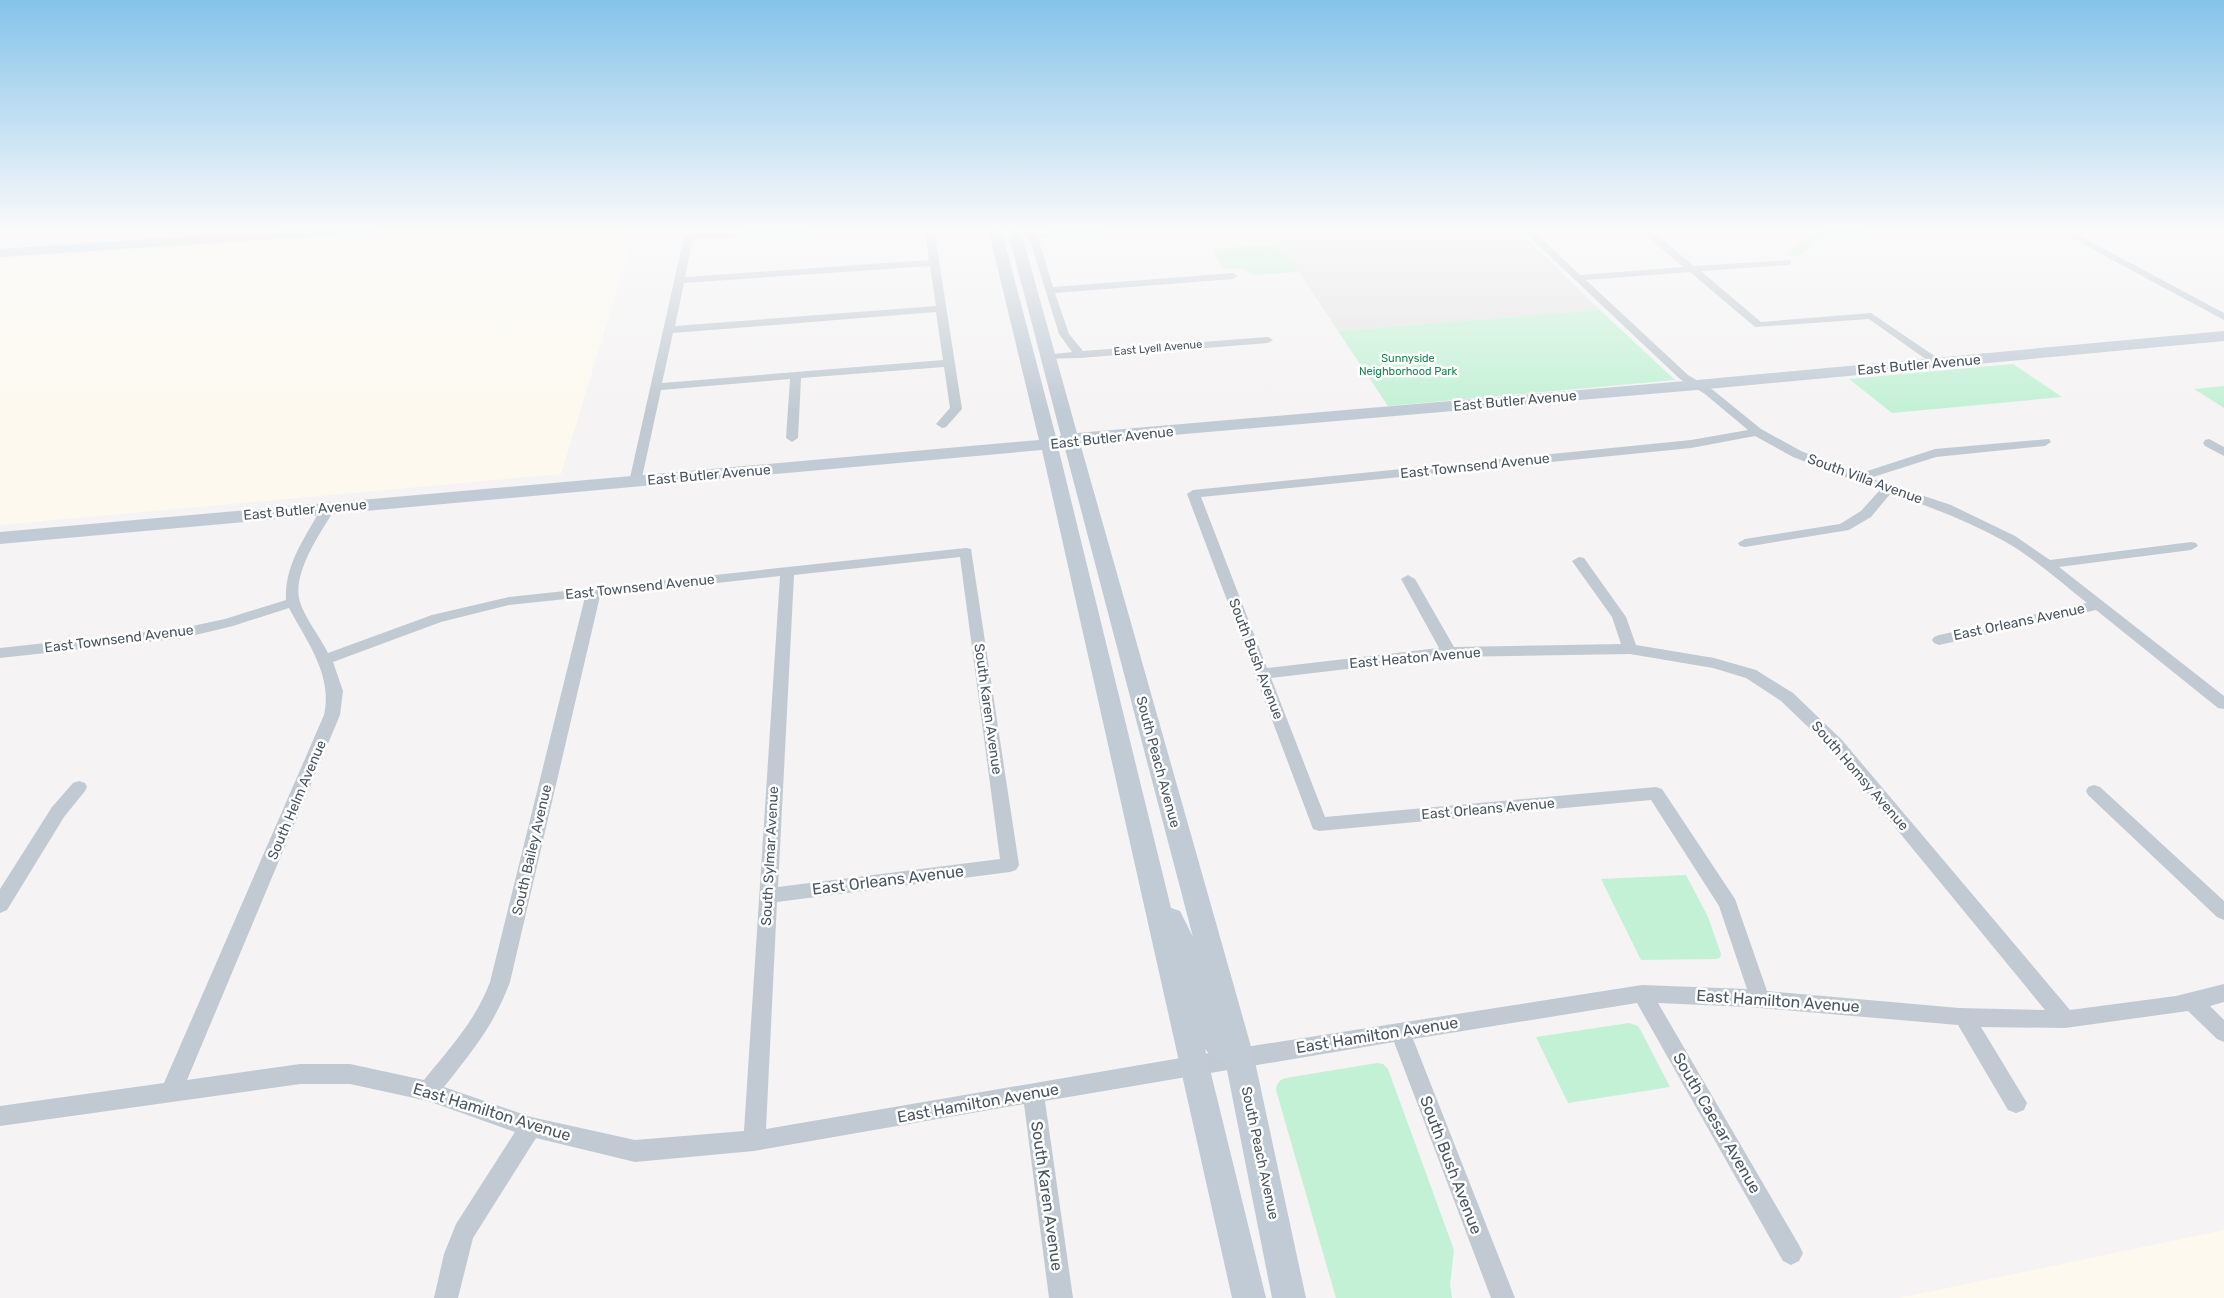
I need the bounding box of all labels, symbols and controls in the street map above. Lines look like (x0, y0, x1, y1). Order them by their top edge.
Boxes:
street label: East Lyell Avenue (1113, 338, 1203, 358)
street label: East Butler Avenue (1857, 351, 1982, 379)
park label: Sunnyside Neighborhood Park (1359, 352, 1457, 378)
street label: East Butler Avenue (1453, 387, 1578, 415)
street label: East Butler Avenue (1050, 423, 1175, 453)
street label: East Townsend Avenue (1399, 450, 1551, 482)
street label: South Villa Avenue (1805, 450, 1925, 508)
street label: East Butler Avenue (647, 461, 772, 489)
street label: East Butler Avenue (243, 496, 368, 524)
street label: East Townsend Avenue (564, 571, 716, 603)
street label: South Bush Avenue (1225, 596, 1287, 722)
street label: East Orleans Avenue (1952, 600, 2086, 644)
street label: East Townsend Avenue (43, 621, 195, 657)
street label: South Karen Avenue (970, 642, 1006, 776)
street label: East Heaton Avenue (1349, 644, 1482, 672)
street label: South Peach Avenue (1132, 694, 1184, 830)
street label: South Homsy Avenue (1808, 718, 1912, 834)
street label: South Helm Avenue (264, 737, 330, 862)
street label: South Bailey Avenue (509, 783, 555, 917)
street label: South Sylmar Avenue (758, 786, 782, 926)
street label: East Orleans Avenue (1421, 795, 1556, 823)
street label: East Orleans Avenue (811, 861, 965, 899)
street label: East Hamilton Avenue (1696, 986, 1860, 1016)
street label: East Hamilton Avenue (1295, 1013, 1459, 1057)
street label: South Caesar Avenue (1669, 1049, 1765, 1197)
street label: East Hamilton Avenue (411, 1079, 573, 1145)
street label: East Hamilton Avenue (896, 1079, 1060, 1127)
street label: South Peach Avenue (1238, 1085, 1282, 1221)
street label: South Bush Avenue (1416, 1093, 1486, 1237)
street label: South Karen Avenue (1027, 1120, 1067, 1272)

